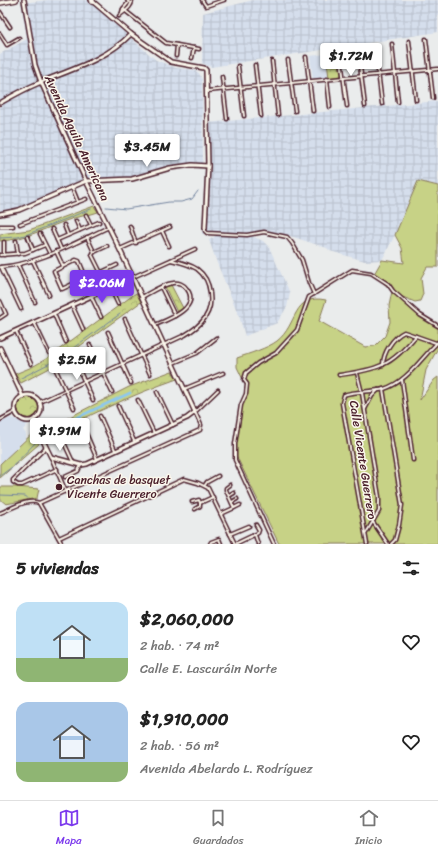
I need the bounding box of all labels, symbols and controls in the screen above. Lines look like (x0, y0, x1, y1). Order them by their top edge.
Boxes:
pin: $1.72M (318, 43, 384, 77)
text: $1.72M (329, 44, 373, 67)
street label: Avenida Aguila Americana (38, 70, 116, 205)
pin: $3.45M (114, 134, 180, 168)
text: $3.45M (124, 135, 170, 158)
pin: $2.06M (69, 270, 135, 304)
text: $2.06M (79, 271, 125, 294)
pin: $2.5M (49, 347, 105, 381)
text: $2.5M (58, 348, 96, 371)
street label: Calle Vicente Guerrero (343, 399, 383, 521)
pin: $1.91M (27, 418, 93, 452)
text: $1.91M (39, 419, 81, 442)
place label: Canchas de basquet Vicente Guerrero (67, 469, 171, 505)
marker: Canchas de basquet Vicente Guerrero (54, 482, 64, 492)
text: 5 viviendas (16, 553, 99, 583)
icon: filters (400, 557, 422, 579)
text: $2,060,000 (140, 604, 234, 634)
icon: home (48, 618, 96, 666)
icon: heart (400, 631, 422, 653)
text: 2 hab. · 74 m² (140, 634, 219, 657)
text: Calle E. Lascuráin Norte (140, 657, 277, 680)
text: $1,910,000 (140, 704, 229, 734)
icon: home (48, 718, 96, 766)
icon: heart (400, 731, 422, 753)
text: 2 hab. · 56 m² (140, 734, 219, 757)
text: Avenida Abelardo L. Rodríguez (140, 757, 313, 780)
tab: Mapa (56, 807, 82, 850)
tab: Guardados (193, 807, 244, 850)
tab: Inicio (355, 807, 382, 850)

